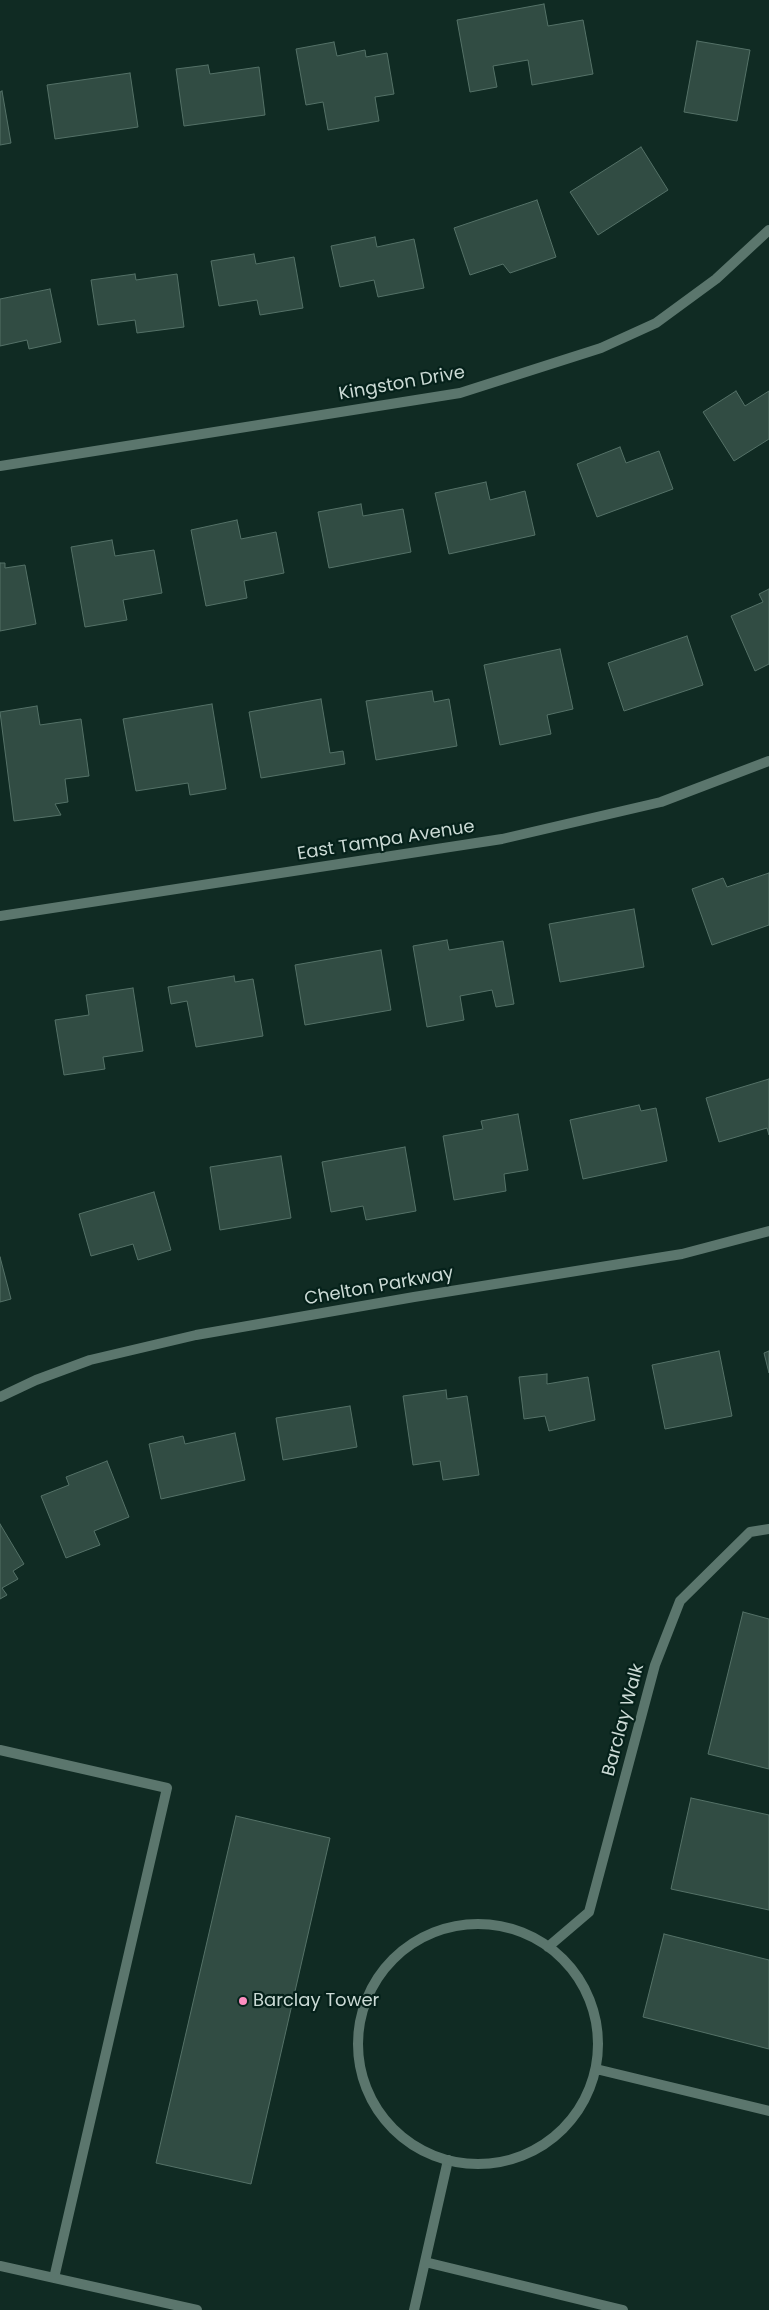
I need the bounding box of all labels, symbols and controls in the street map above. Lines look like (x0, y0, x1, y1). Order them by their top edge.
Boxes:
street label: Kingston Drive (337, 362, 467, 406)
street label: East Tampa Avenue (296, 816, 476, 866)
street label: Chelton Parkway (303, 1263, 455, 1311)
street label: Barclay Walk (599, 1661, 649, 1779)
place label: Barclay Tower (253, 1990, 379, 2012)
marker: Barclay Tower (237, 1995, 249, 2007)

